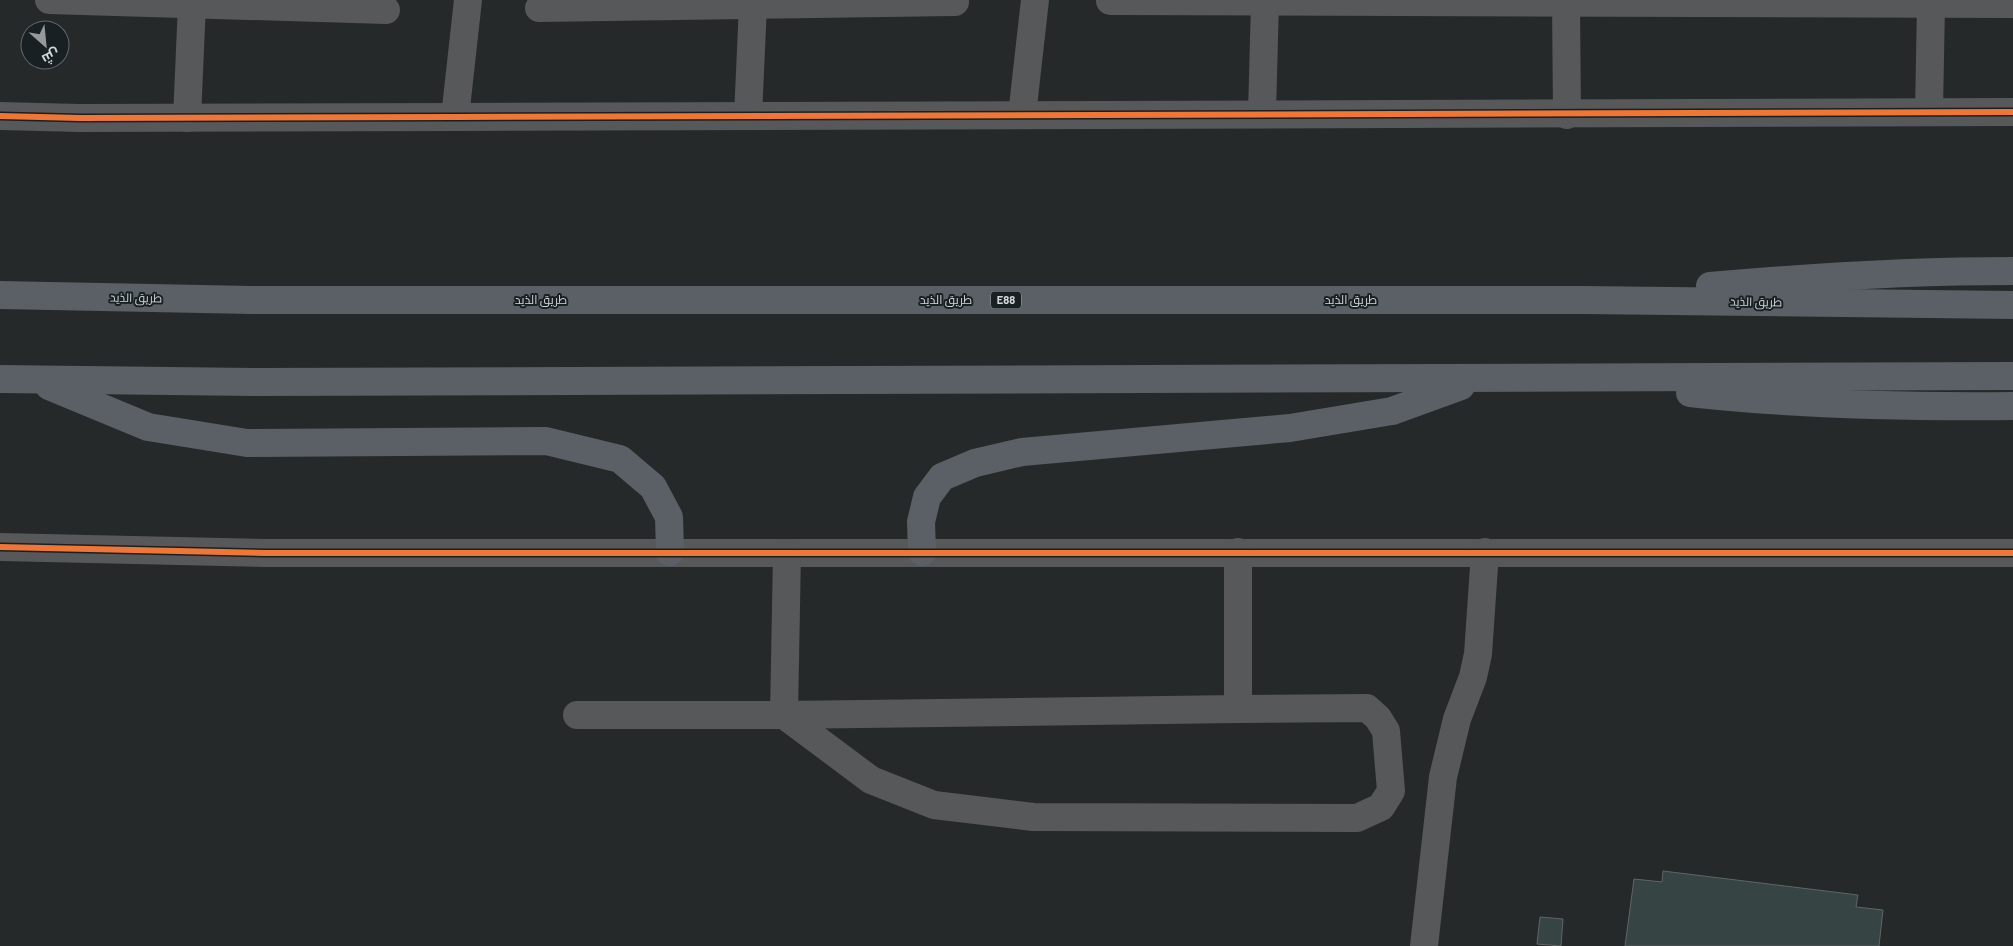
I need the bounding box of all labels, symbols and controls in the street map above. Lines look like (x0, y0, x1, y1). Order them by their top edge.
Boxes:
north arrow (20, 20, 70, 70)
text: ش (39, 44, 63, 69)
street label: طريق الذيد (110, 290, 162, 305)
street label: طريق الذيد (515, 292, 567, 307)
street label: طريق الذيد (920, 292, 972, 307)
road number: E88 (991, 292, 1021, 308)
street label: طريق الذيد (1325, 292, 1377, 307)
street label: طريق الذيد (1730, 294, 1782, 309)

